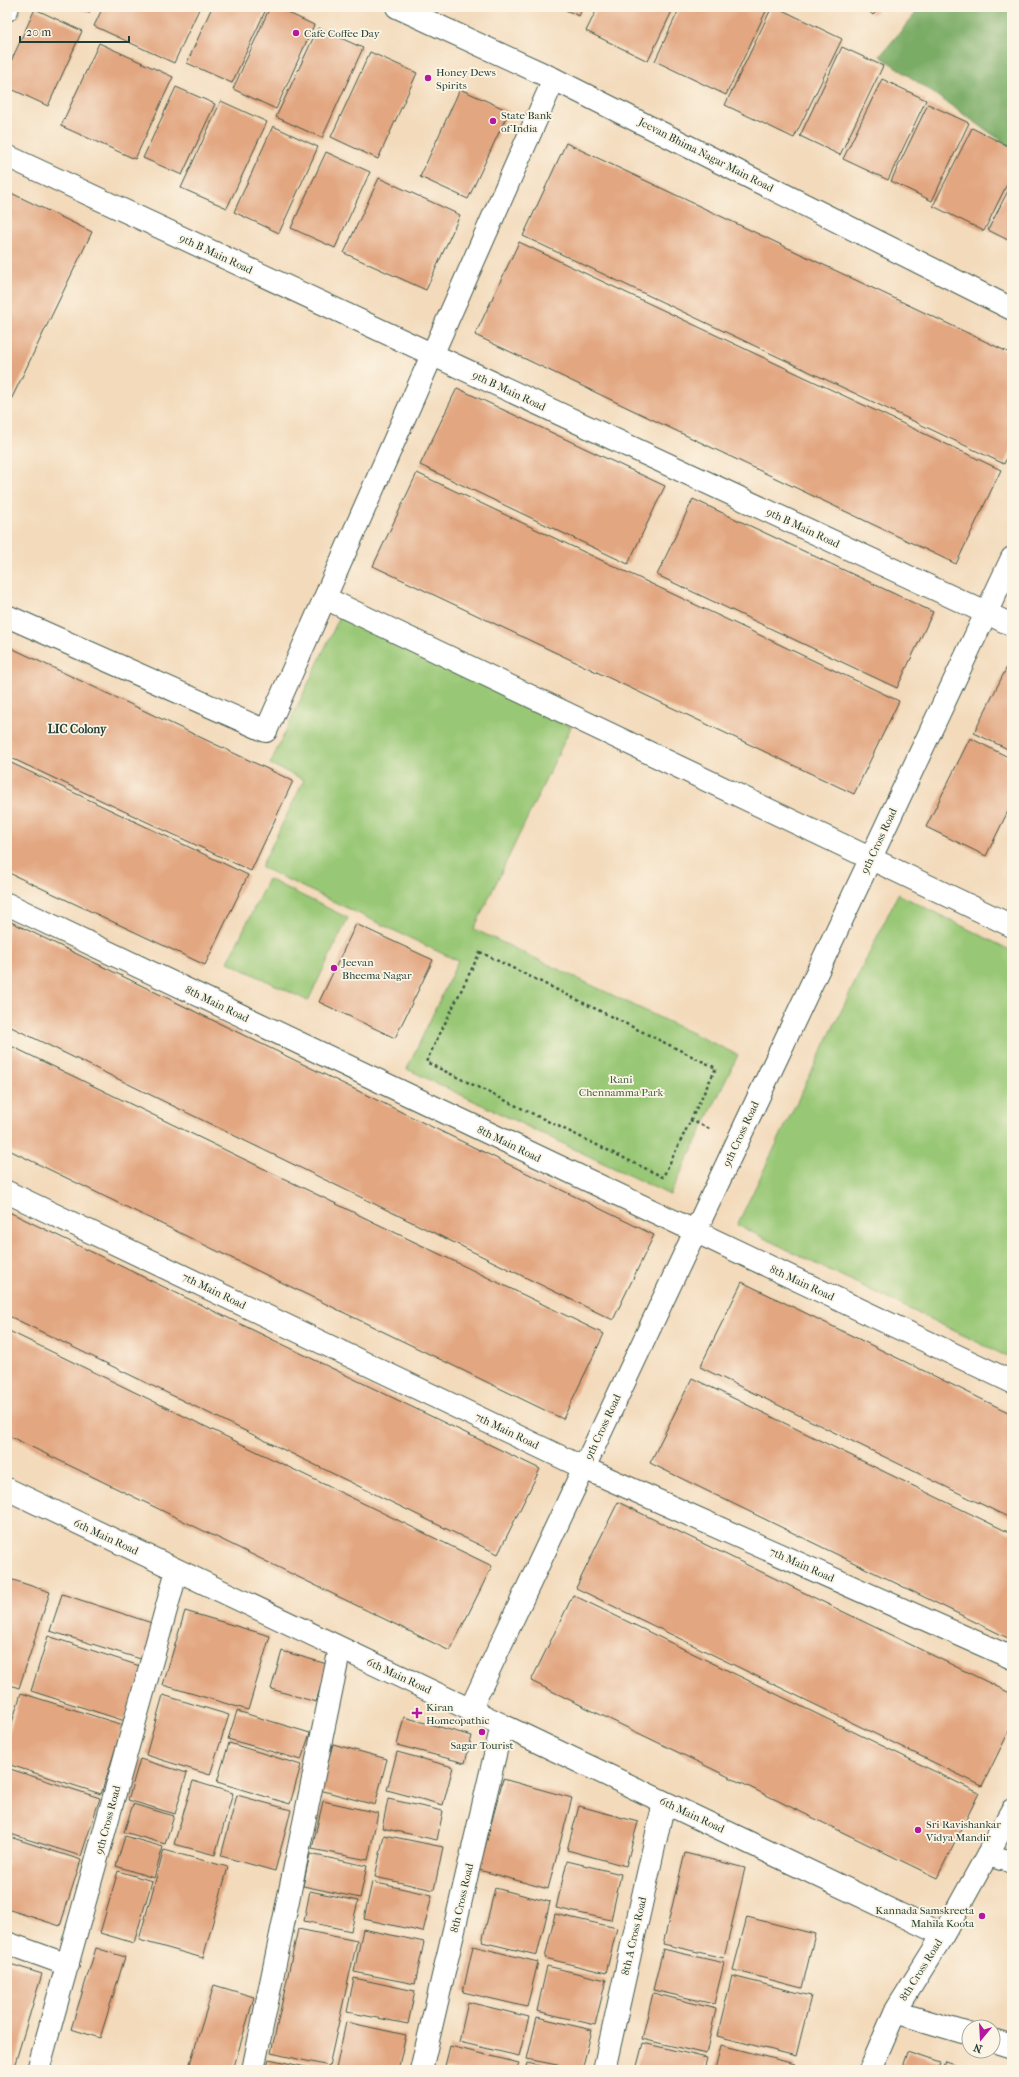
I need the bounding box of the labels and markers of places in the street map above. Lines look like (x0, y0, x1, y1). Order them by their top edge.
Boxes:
place label: Cafe Coffee Day (304, 27, 381, 40)
marker: Cafe Coffee Day (291, 28, 301, 38)
place label: Honey Dews Spirits (436, 66, 496, 92)
marker: Honey Dews Spirits (423, 73, 433, 83)
place label: State Bank of India (501, 109, 552, 135)
marker: State Bank of India (488, 116, 498, 126)
place label: Jeevan Bheema Nagar (341, 956, 412, 982)
marker: Jeevan Bheema Nagar (329, 963, 339, 973)
place label: Kiran Homeopathic (426, 1701, 490, 1727)
marker: Kiran Homeopathic (411, 1707, 423, 1719)
marker: Sagar Tourist (477, 1727, 487, 1737)
place label: Sagar Tourist (451, 1739, 513, 1752)
place label: Sri Ravishankar Vidya Mandir (925, 1818, 1001, 1844)
marker: Sri Ravishankar Vidya Mandir (913, 1825, 923, 1835)
place label: Kannada Samskreeta Mahila Koota (875, 1904, 975, 1930)
marker: Kannada Samskreeta Mahila Koota (977, 1911, 987, 1921)

